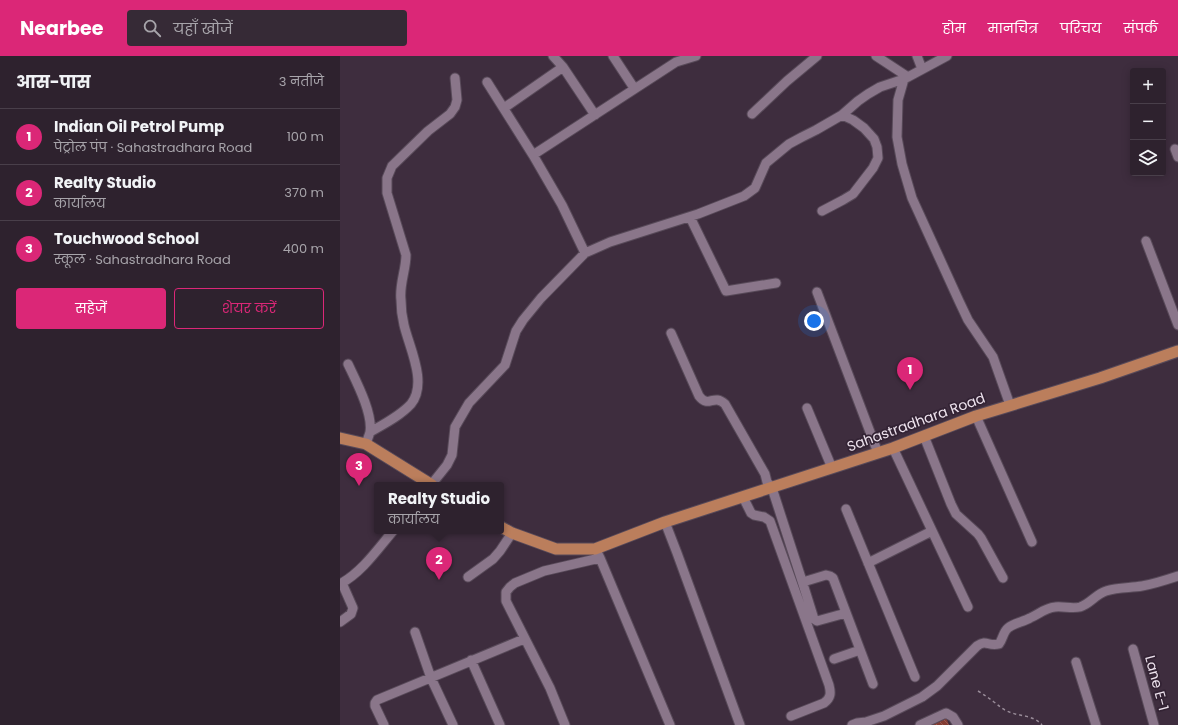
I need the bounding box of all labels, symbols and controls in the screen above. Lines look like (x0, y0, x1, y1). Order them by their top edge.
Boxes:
search box (127, 10, 407, 46)
text: Nearbee (20, 15, 103, 42)
icon: search (141, 17, 163, 39)
text: यहाँ खोजें (173, 18, 233, 39)
text: होम (942, 18, 966, 38)
text: मानचित्र (988, 18, 1038, 38)
text: परिचय (1060, 18, 1101, 38)
text: संपर्क (1123, 18, 1158, 38)
map controls (1130, 68, 1166, 176)
button: + (1130, 68, 1166, 104)
text: आस-पास (16, 70, 91, 94)
text: 3 नतीजे (279, 72, 324, 91)
button: − (1130, 104, 1166, 140)
text: Indian Oil Petrol Pump (54, 116, 224, 137)
text: 1 (27, 127, 31, 146)
text: 100 m (287, 127, 324, 146)
text: पेट्रोल पंप · Sahastradhara Road (54, 138, 252, 157)
button: layers (1130, 140, 1166, 176)
text: Realty Studio (54, 172, 156, 193)
text: 2 (25, 183, 33, 202)
text: 370 m (284, 183, 324, 202)
text: कार्यालय (54, 194, 106, 213)
text: Touchwood School (54, 228, 199, 249)
text: 3 (25, 239, 33, 258)
text: 400 m (283, 239, 324, 258)
text: स्कूल · Sahastradhara Road (54, 250, 231, 269)
button: सहेजें (16, 288, 166, 329)
button: शेयर करें (174, 288, 324, 329)
your location (804, 311, 824, 331)
pin: 1 (897, 357, 923, 390)
street label: Sahastradhara Road (844, 388, 988, 456)
pin: 3 (346, 453, 372, 486)
popup (374, 482, 504, 534)
text: Realty Studio (388, 488, 490, 509)
text: कार्यालय (388, 510, 440, 529)
pin: 2 (426, 547, 452, 580)
street label: Lane E-1 (1140, 653, 1174, 713)

